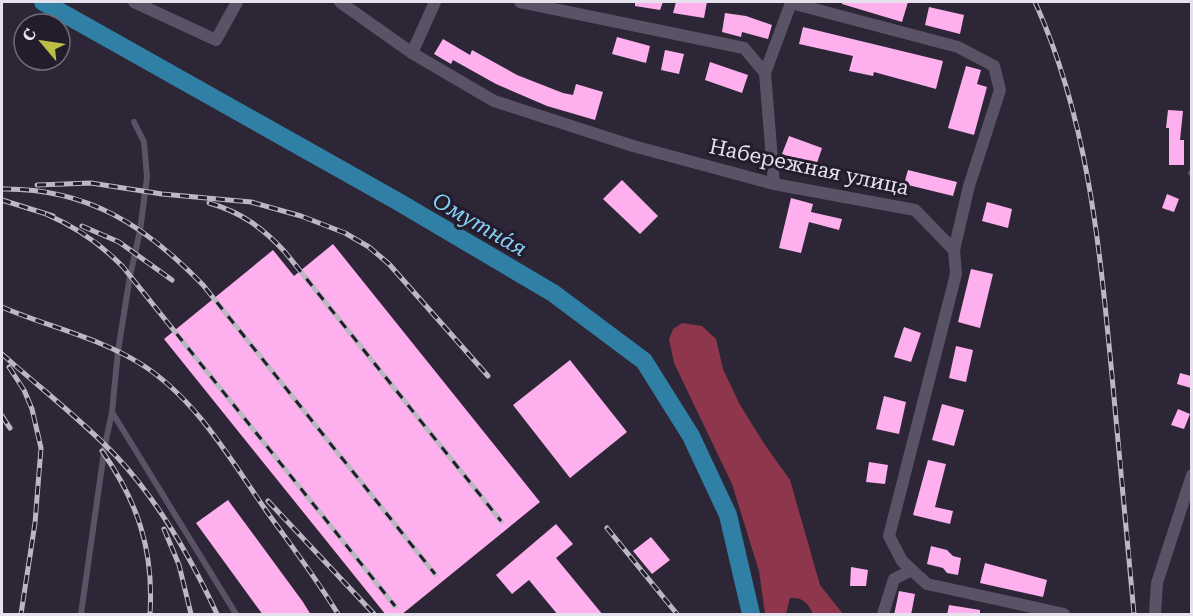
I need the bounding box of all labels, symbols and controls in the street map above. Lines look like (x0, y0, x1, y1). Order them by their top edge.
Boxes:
north arrow (12, 12, 72, 72)
text: С (18, 25, 40, 44)
street label: Набережная улица (707, 134, 912, 200)
water label: Омутна́я (428, 188, 531, 261)

